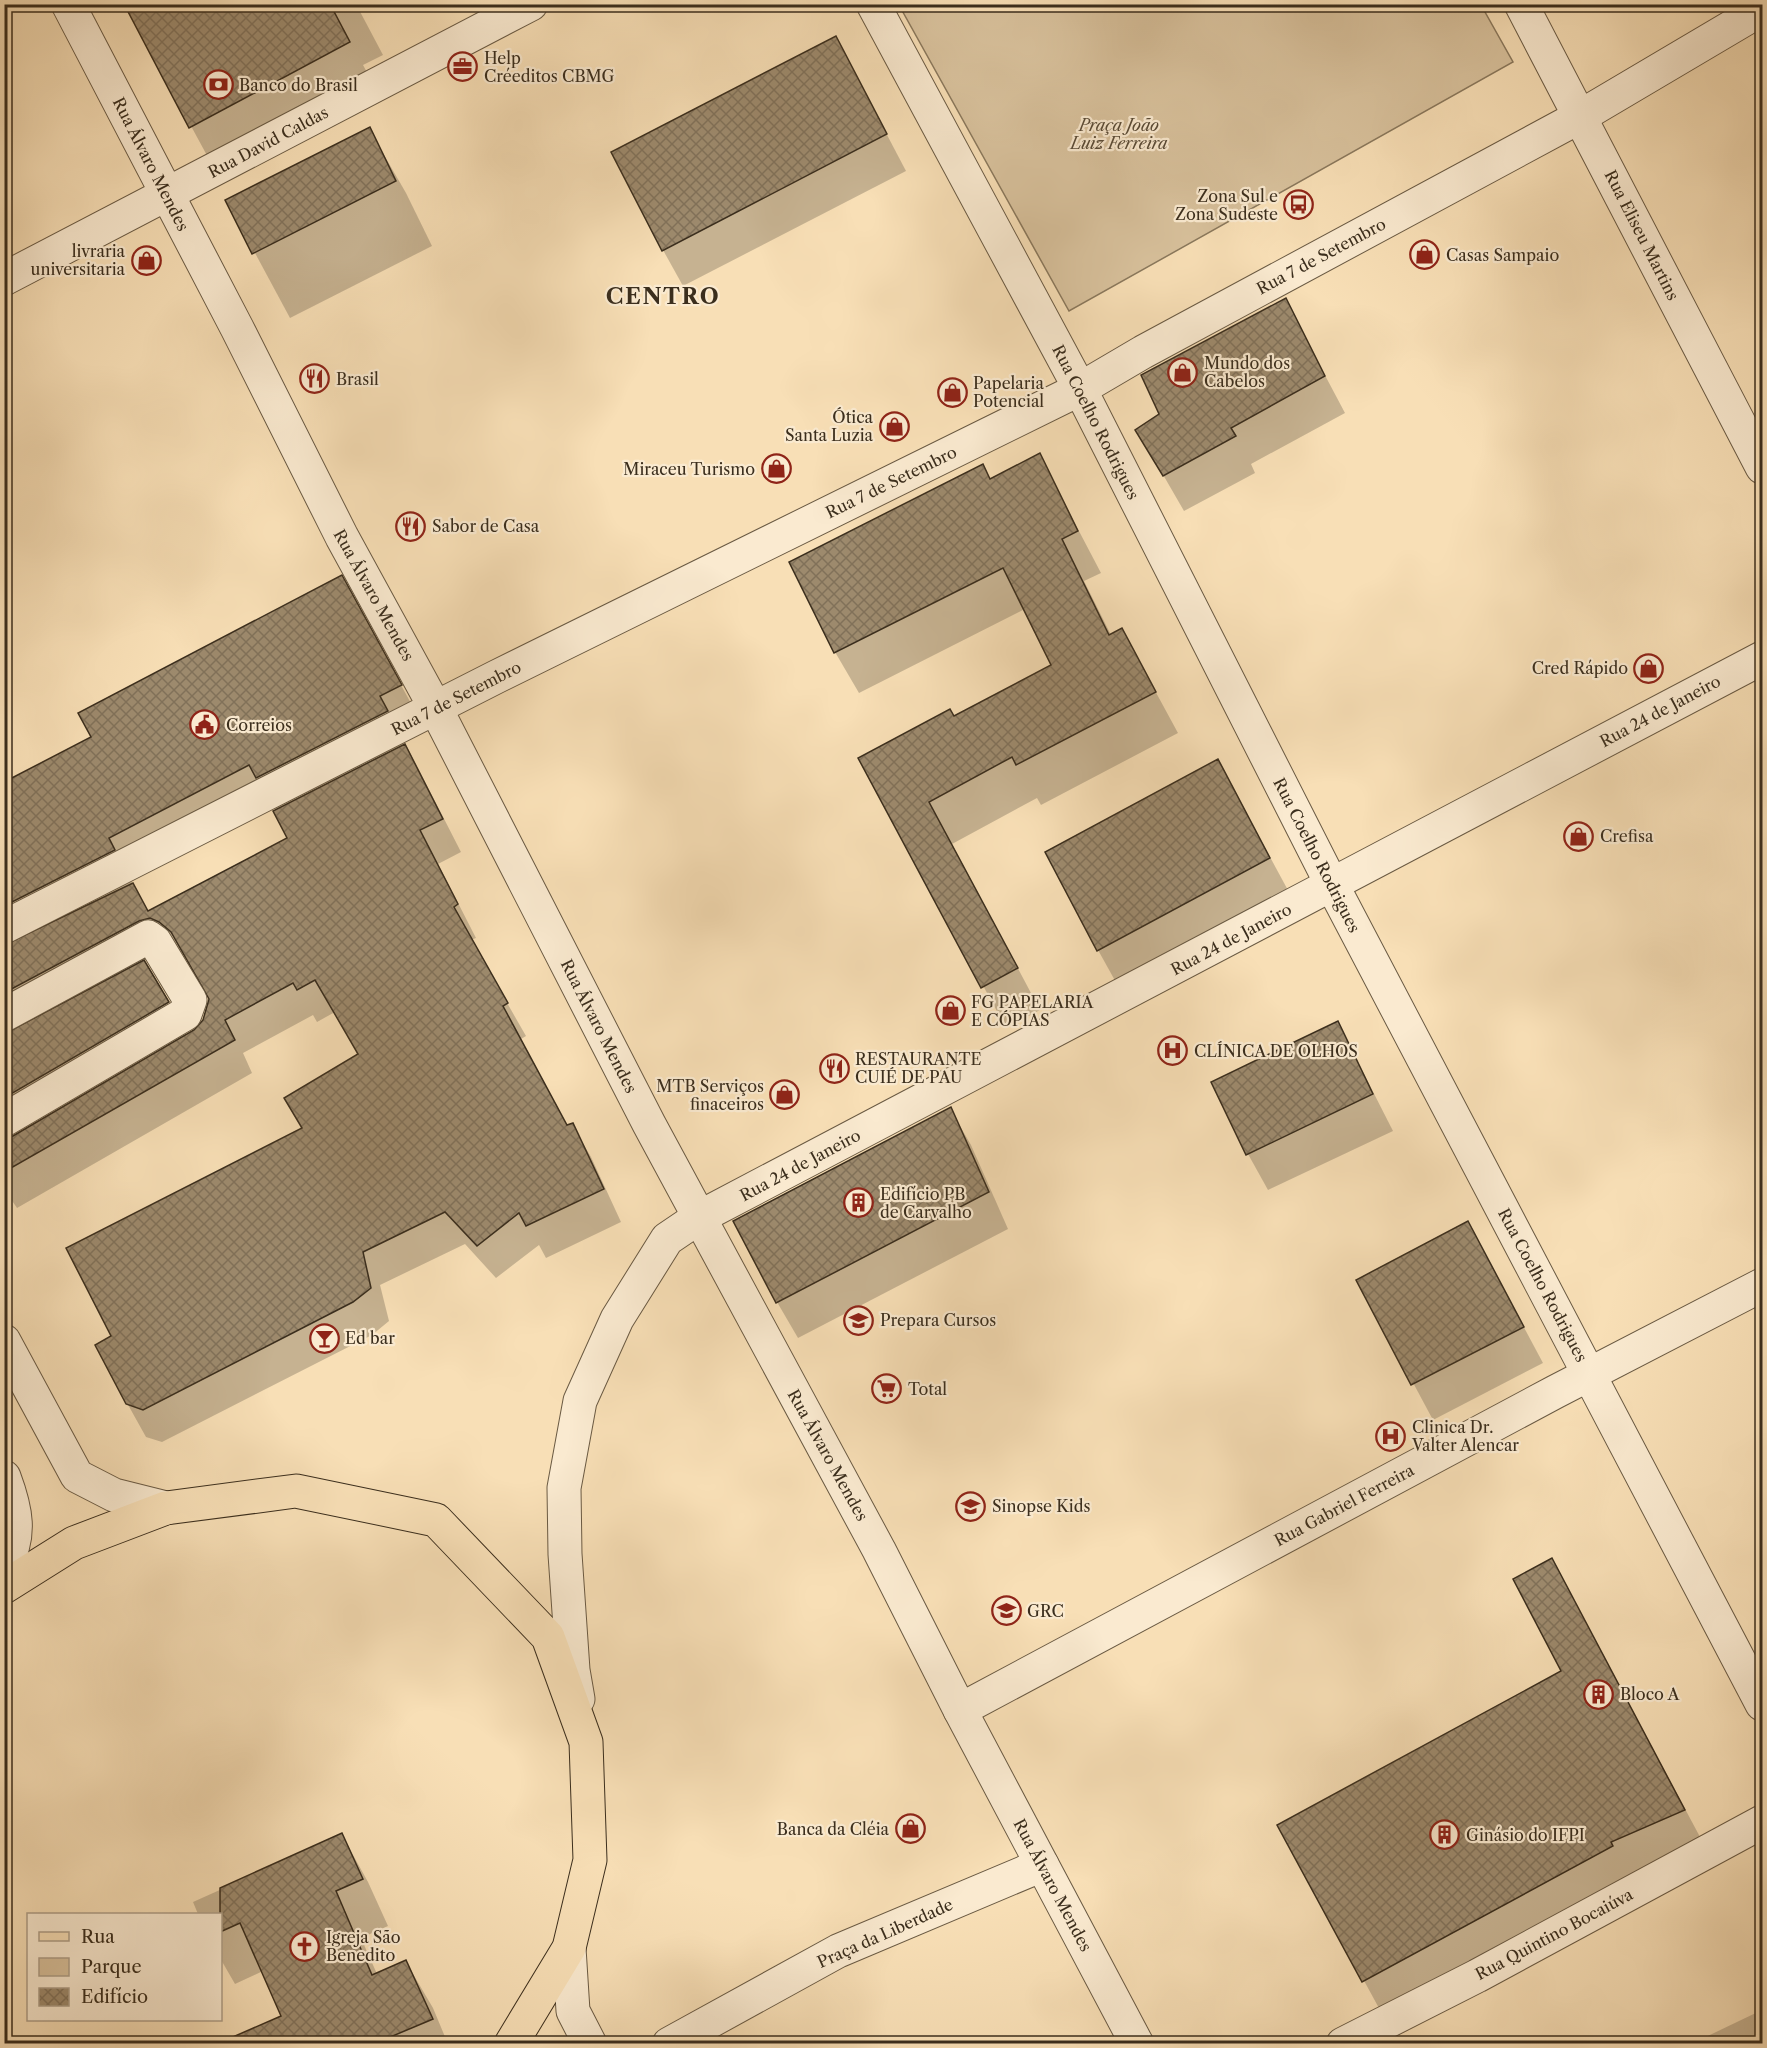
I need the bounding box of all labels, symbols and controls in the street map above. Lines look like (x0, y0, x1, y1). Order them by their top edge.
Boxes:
place label: Help Créeditos CBMG (484, 48, 615, 86)
office icon: Help Créeditos CBMG (447, 51, 479, 83)
bank icon: Banco do Brasil (202, 69, 234, 101)
place label: Banco do Brasil (239, 75, 358, 95)
street label: Rua Álvaro Mendes (109, 94, 193, 234)
street label: Rua David Caldas (204, 102, 332, 182)
park label: Praça João Luiz Ferreira (1068, 115, 1168, 153)
street label: Rua Eliseu Martins (1601, 167, 1683, 303)
place label: Zona Sul e Zona Sudeste (1175, 186, 1278, 224)
bus stop icon: Zona Sul e Zona Sudeste (1283, 189, 1315, 221)
street label: Rua 7 de Setembro (1253, 213, 1389, 298)
shop icon: Casas Sampaio (1409, 239, 1441, 271)
place label: livraria universitaria (31, 241, 126, 279)
shop icon: livraria universitaria (130, 244, 162, 276)
place label: Casas Sampaio (1446, 245, 1559, 265)
district label: CENTRO (606, 283, 720, 310)
street label: Rua Coelho Rodrigues (1048, 341, 1144, 503)
place label: Mundo dos Cabelos (1204, 353, 1290, 391)
shop icon: Mundo dos Cabelos (1167, 356, 1199, 388)
restaurant icon: Brasil (299, 363, 331, 395)
place label: Brasil (336, 369, 379, 389)
place label: Papelaria Potencial (973, 373, 1044, 411)
shop icon: Papelaria Potencial (936, 376, 968, 408)
place label: Ótica Santa Luzia (785, 407, 874, 445)
shop icon: Ótica Santa Luzia (878, 410, 910, 442)
street label: Rua 7 de Setembro (822, 442, 960, 522)
shop icon: Miraceu Turismo (760, 453, 792, 485)
place label: Miraceu Turismo (623, 459, 755, 479)
restaurant icon: Sabor de Casa (395, 510, 427, 542)
place label: Sabor de Casa (432, 516, 540, 536)
street label: Rua Álvaro Mendes (329, 526, 419, 664)
shop icon: Cred Rápido (1633, 652, 1665, 684)
street label: Rua 7 de Setembro (388, 656, 525, 739)
place label: Cred Rápido (1532, 658, 1628, 678)
street label: Rua 24 de Janeiro (1596, 671, 1724, 751)
public building icon: Correios (189, 709, 221, 741)
place label: Correios (226, 715, 292, 735)
street label: Rua Coelho Rodrigues (1269, 774, 1365, 936)
shop icon: Crefisa (1563, 820, 1595, 852)
place label: Crefisa (1600, 826, 1654, 846)
street label: Rua 24 de Janeiro (1167, 899, 1295, 979)
street label: Rua Álvaro Mendes (557, 956, 641, 1096)
place label: FG PAPELARIA E CÓPIAS (971, 992, 1095, 1030)
shop icon: FG PAPELARIA E CÓPIAS (934, 995, 966, 1027)
hospital icon: CLÍNICA DE OLHOS (1157, 1035, 1189, 1067)
place label: CLÍNICA DE OLHOS (1194, 1041, 1358, 1061)
place label: RESTAURANTE CUIÉ DE PAU (855, 1049, 981, 1087)
restaurant icon: RESTAURANTE CUIÉ DE PAU (818, 1052, 850, 1084)
place label: MTB Serviços finaceiros (656, 1076, 764, 1114)
shop icon: MTB Serviços finaceiros (769, 1079, 801, 1111)
street label: Rua 24 de Janeiro (736, 1125, 864, 1205)
place label: Edifício PB de Carvalho (880, 1184, 972, 1222)
building icon: Edifício PB de Carvalho (843, 1187, 875, 1219)
street label: Rua Coelho Rodrigues (1494, 1205, 1592, 1365)
school or university icon: Prepara Cursos (843, 1304, 875, 1336)
place label: Prepara Cursos (880, 1310, 996, 1330)
bar icon: Ed bar (308, 1322, 340, 1354)
place label: Ed bar (345, 1328, 395, 1348)
supermarket icon: Total (871, 1373, 903, 1405)
place label: Total (908, 1379, 947, 1399)
street label: Rua Álvaro Mendes (783, 1386, 873, 1524)
place label: Clinica Dr. Valter Alencar (1411, 1417, 1519, 1455)
hospital icon: Clinica Dr. Valter Alencar (1375, 1420, 1407, 1452)
street label: Rua Gabriel Ferreira (1271, 1459, 1418, 1550)
school or university icon: Sinopse Kids (955, 1490, 987, 1522)
place label: Sinopse Kids (992, 1496, 1090, 1516)
school or university icon: GRC (990, 1595, 1022, 1627)
place label: GRC (1027, 1601, 1064, 1621)
building icon: Bloco A (1583, 1678, 1615, 1710)
place label: Bloco A (1620, 1684, 1680, 1704)
shop icon: Banca da Cléia (894, 1813, 926, 1845)
street label: Rua Álvaro Mendes (1010, 1815, 1096, 1955)
place label: Banca da Cléia (777, 1819, 890, 1839)
building icon: Ginásio do IFPI (1429, 1819, 1461, 1851)
place label: Ginásio do IFPI (1466, 1825, 1585, 1845)
street label: Rua Quintino Bocaiúva (1472, 1884, 1637, 1984)
street label: Praça da Liberdade (814, 1894, 956, 1972)
legend (27, 1913, 222, 2021)
text: Rua (81, 1926, 115, 1948)
place label: Igreja São Benedito (326, 1927, 401, 1965)
church icon: Igreja São Benedito (289, 1930, 321, 1962)
text: Parque (81, 1956, 142, 1978)
text: Edifício (81, 1986, 148, 2008)

